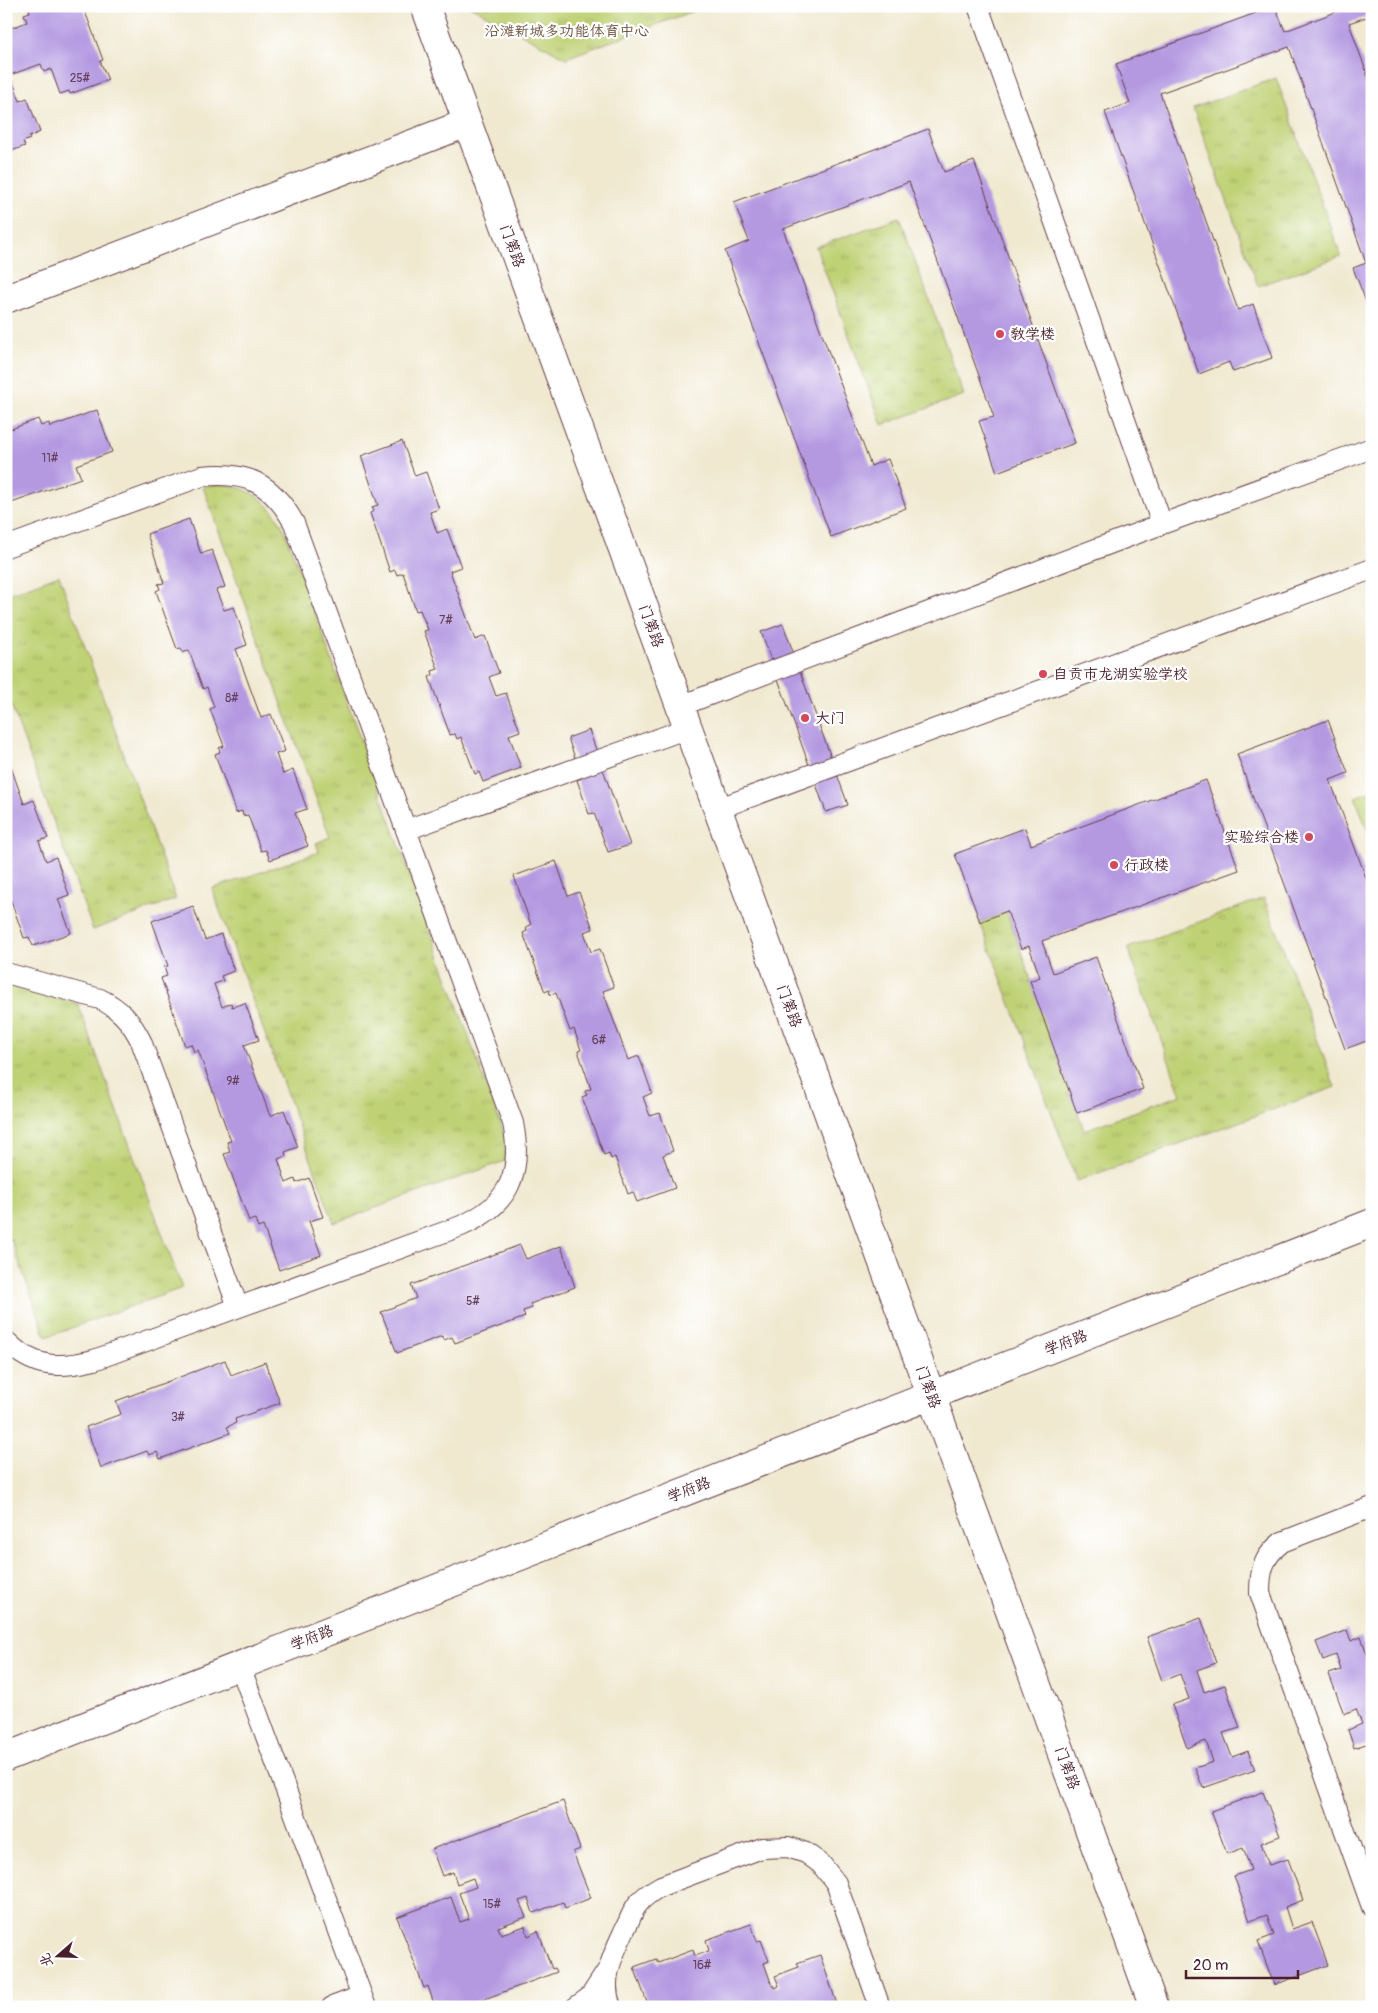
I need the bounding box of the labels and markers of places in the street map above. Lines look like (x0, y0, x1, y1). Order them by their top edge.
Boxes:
place label: 教学楼 (1010, 325, 1055, 344)
marker: 教学楼 (994, 328, 1006, 340)
place label: 自贡市龙湖实验学校 (1053, 665, 1188, 684)
marker: 自贡市龙湖实验学校 (1037, 668, 1049, 680)
place label: 大门 (815, 709, 845, 728)
marker: 大门 (799, 712, 811, 724)
place label: 实验综合楼 (1224, 828, 1299, 847)
marker: 实验综合楼 (1303, 831, 1315, 843)
place label: 行政楼 (1124, 856, 1169, 875)
marker: 行政楼 (1108, 859, 1120, 871)

